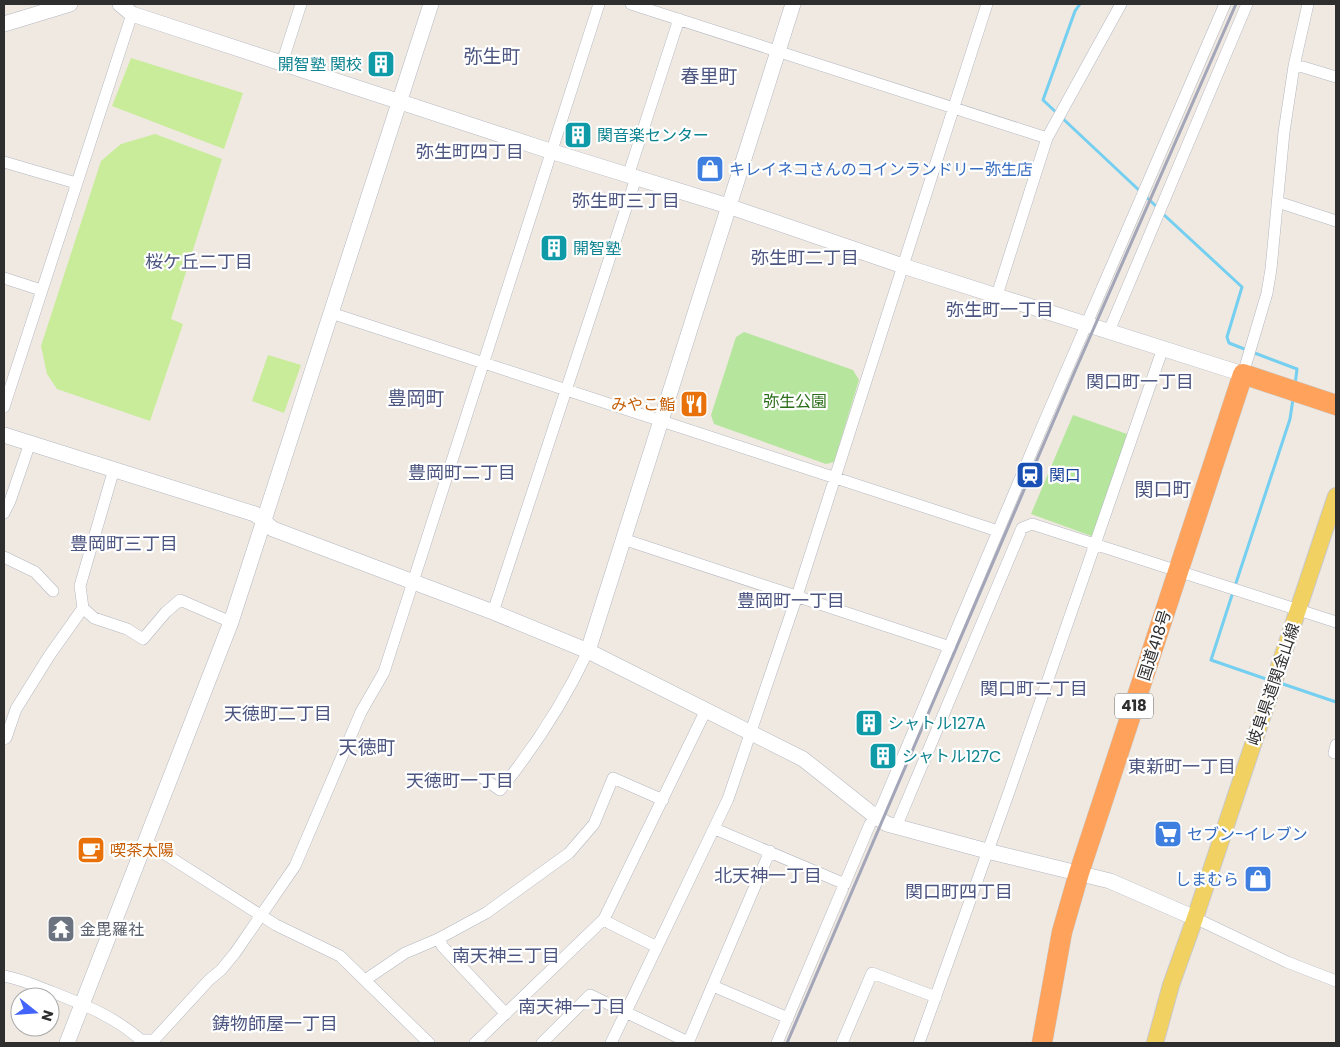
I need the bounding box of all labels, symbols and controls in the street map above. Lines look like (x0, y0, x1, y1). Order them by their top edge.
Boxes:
district label: 弥生町 (463, 43, 521, 70)
building icon: 開智塾 関校 (366, 49, 396, 79)
place label: 開智塾 関校 (278, 53, 362, 76)
district label: 春里町 (680, 63, 738, 90)
building icon: 関音楽センター (563, 120, 593, 150)
place label: 関音楽センター (597, 124, 709, 147)
district label: 弥生町四丁目 (416, 139, 524, 164)
shop icon: キレイネコさんのコインランドリー弥生店 (695, 154, 725, 184)
place label: キレイネコさんのコインランドリー弥生店 (729, 158, 1033, 181)
district label: 弥生町三丁目 (572, 188, 680, 213)
building icon: 開智塾 (539, 233, 569, 263)
place label: 開智塾 (573, 237, 621, 260)
district label: 弥生町二丁目 (751, 245, 859, 270)
district label: 桜ケ丘二丁目 (145, 249, 253, 274)
district label: 弥生町一丁目 (946, 297, 1054, 322)
district label: 関口町一丁目 (1086, 369, 1194, 394)
district label: 豊岡町 (387, 385, 445, 412)
restaurant icon: みやこ鮨 (679, 389, 709, 419)
park label: 弥生公園 (763, 390, 827, 413)
place label: みやこ鮨 (611, 393, 675, 416)
district label: 豊岡町二丁目 (408, 460, 516, 485)
station icon: 関口 (1015, 460, 1045, 490)
place label: 関口 (1049, 464, 1081, 487)
district label: 関口町 (1134, 476, 1192, 503)
district label: 豊岡町三丁目 (70, 531, 178, 556)
district label: 豊岡町一丁目 (737, 588, 845, 613)
street label: 国道418号 (1132, 607, 1177, 684)
street label: 岐阜県道関金山線 (1242, 620, 1305, 748)
district label: 関口町二丁目 (980, 676, 1088, 701)
road number: 418 (1115, 694, 1153, 718)
district label: 天徳町二丁目 (224, 701, 332, 726)
building icon: シャトル127A (854, 708, 884, 738)
place label: シャトル127A (888, 712, 986, 735)
district label: 天徳町 (338, 734, 396, 761)
building icon: シャトル127C (868, 741, 898, 771)
place label: シャトル127C (902, 745, 1001, 768)
district label: 東新町一丁目 (1128, 754, 1236, 779)
district label: 天徳町一丁目 (406, 768, 514, 793)
supermarket icon: セブン-イレブン (1153, 819, 1183, 849)
place label: セブン-イレブン (1187, 823, 1308, 846)
cafe icon: 喫茶太陽 (76, 835, 106, 865)
place label: 喫茶太陽 (110, 839, 174, 862)
district label: 北天神一丁目 (714, 863, 822, 888)
shop icon: しまむら (1243, 864, 1273, 894)
place label: しまむら (1175, 868, 1239, 891)
district label: 関口町四丁目 (905, 879, 1013, 904)
temple icon: 金毘羅社 (46, 914, 76, 944)
place label: 金毘羅社 (80, 918, 144, 941)
district label: 南天神三丁目 (452, 943, 560, 968)
north arrow (10, 987, 60, 1037)
district label: 南天神一丁目 (518, 994, 626, 1019)
text: N (36, 1008, 59, 1024)
district label: 鋳物師屋一丁目 (212, 1011, 338, 1036)

